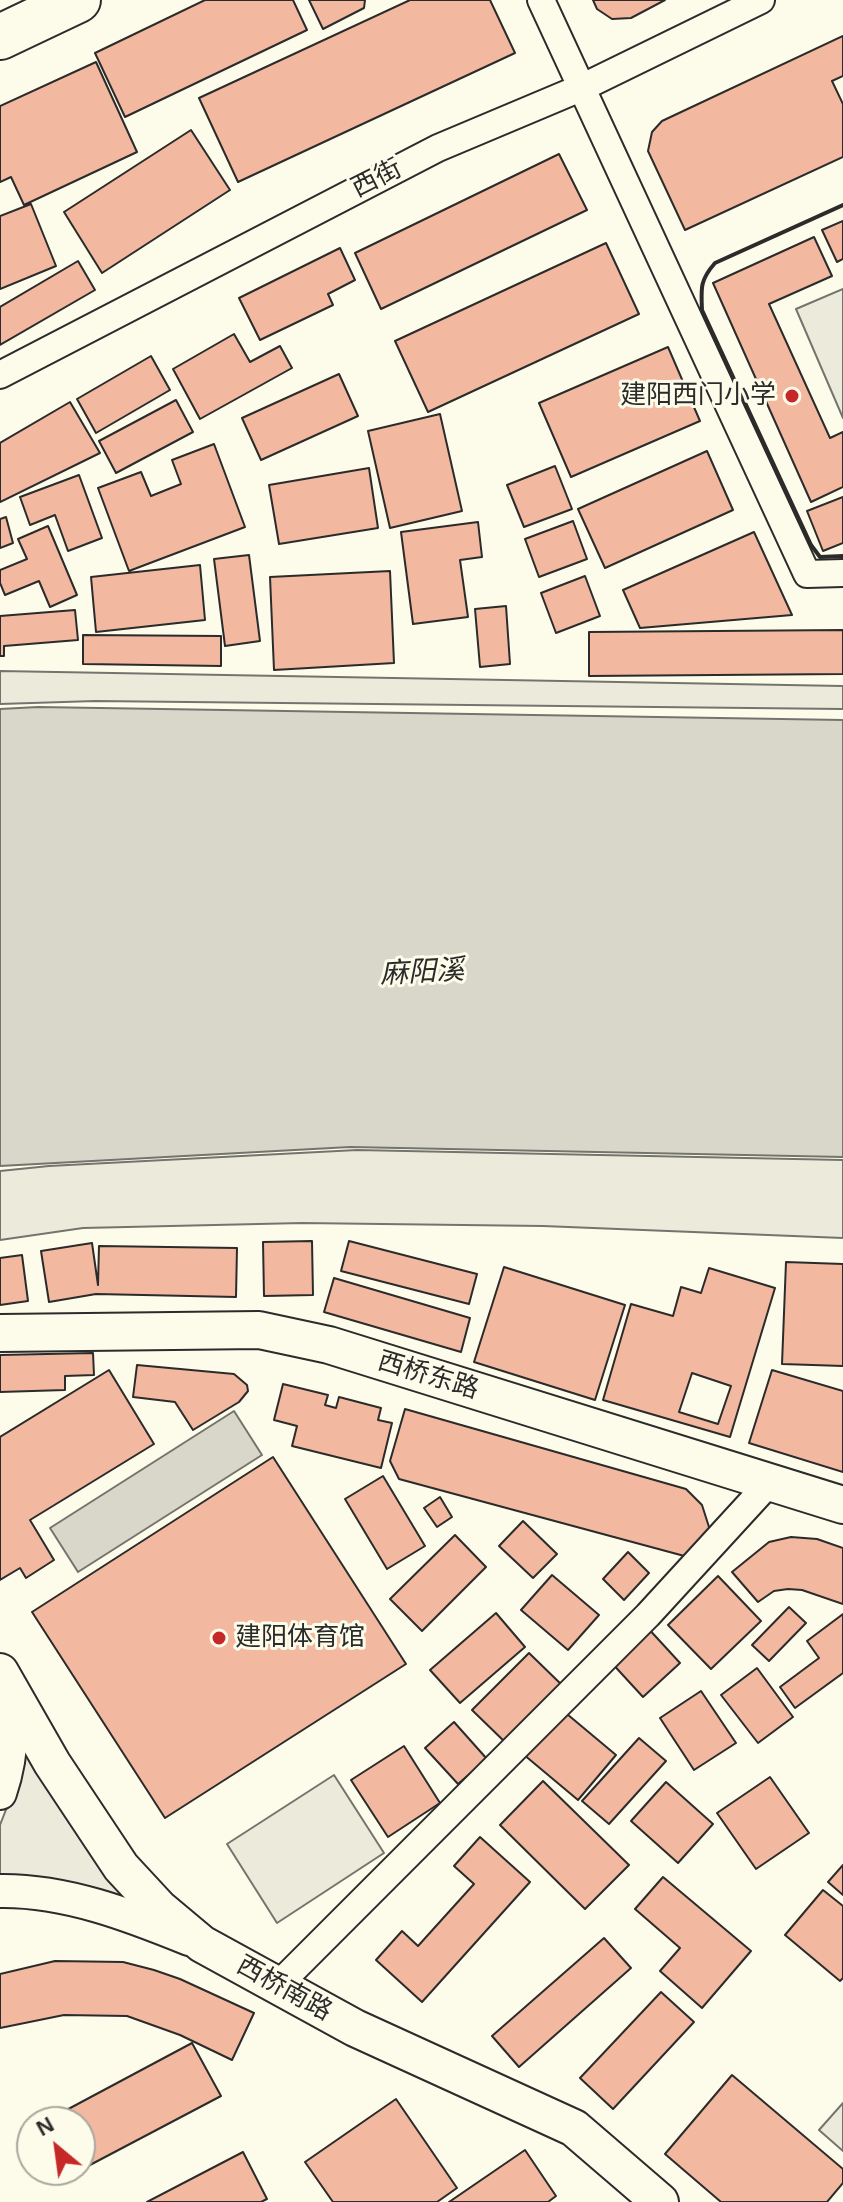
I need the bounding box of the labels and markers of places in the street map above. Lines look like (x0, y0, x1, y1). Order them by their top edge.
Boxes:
place label: 建阳西门小学 (620, 380, 776, 412)
marker: 建阳西门小学 (783, 387, 801, 405)
place label: 建阳体育馆 (235, 1622, 365, 1654)
marker: 建阳体育馆 (210, 1629, 228, 1647)

